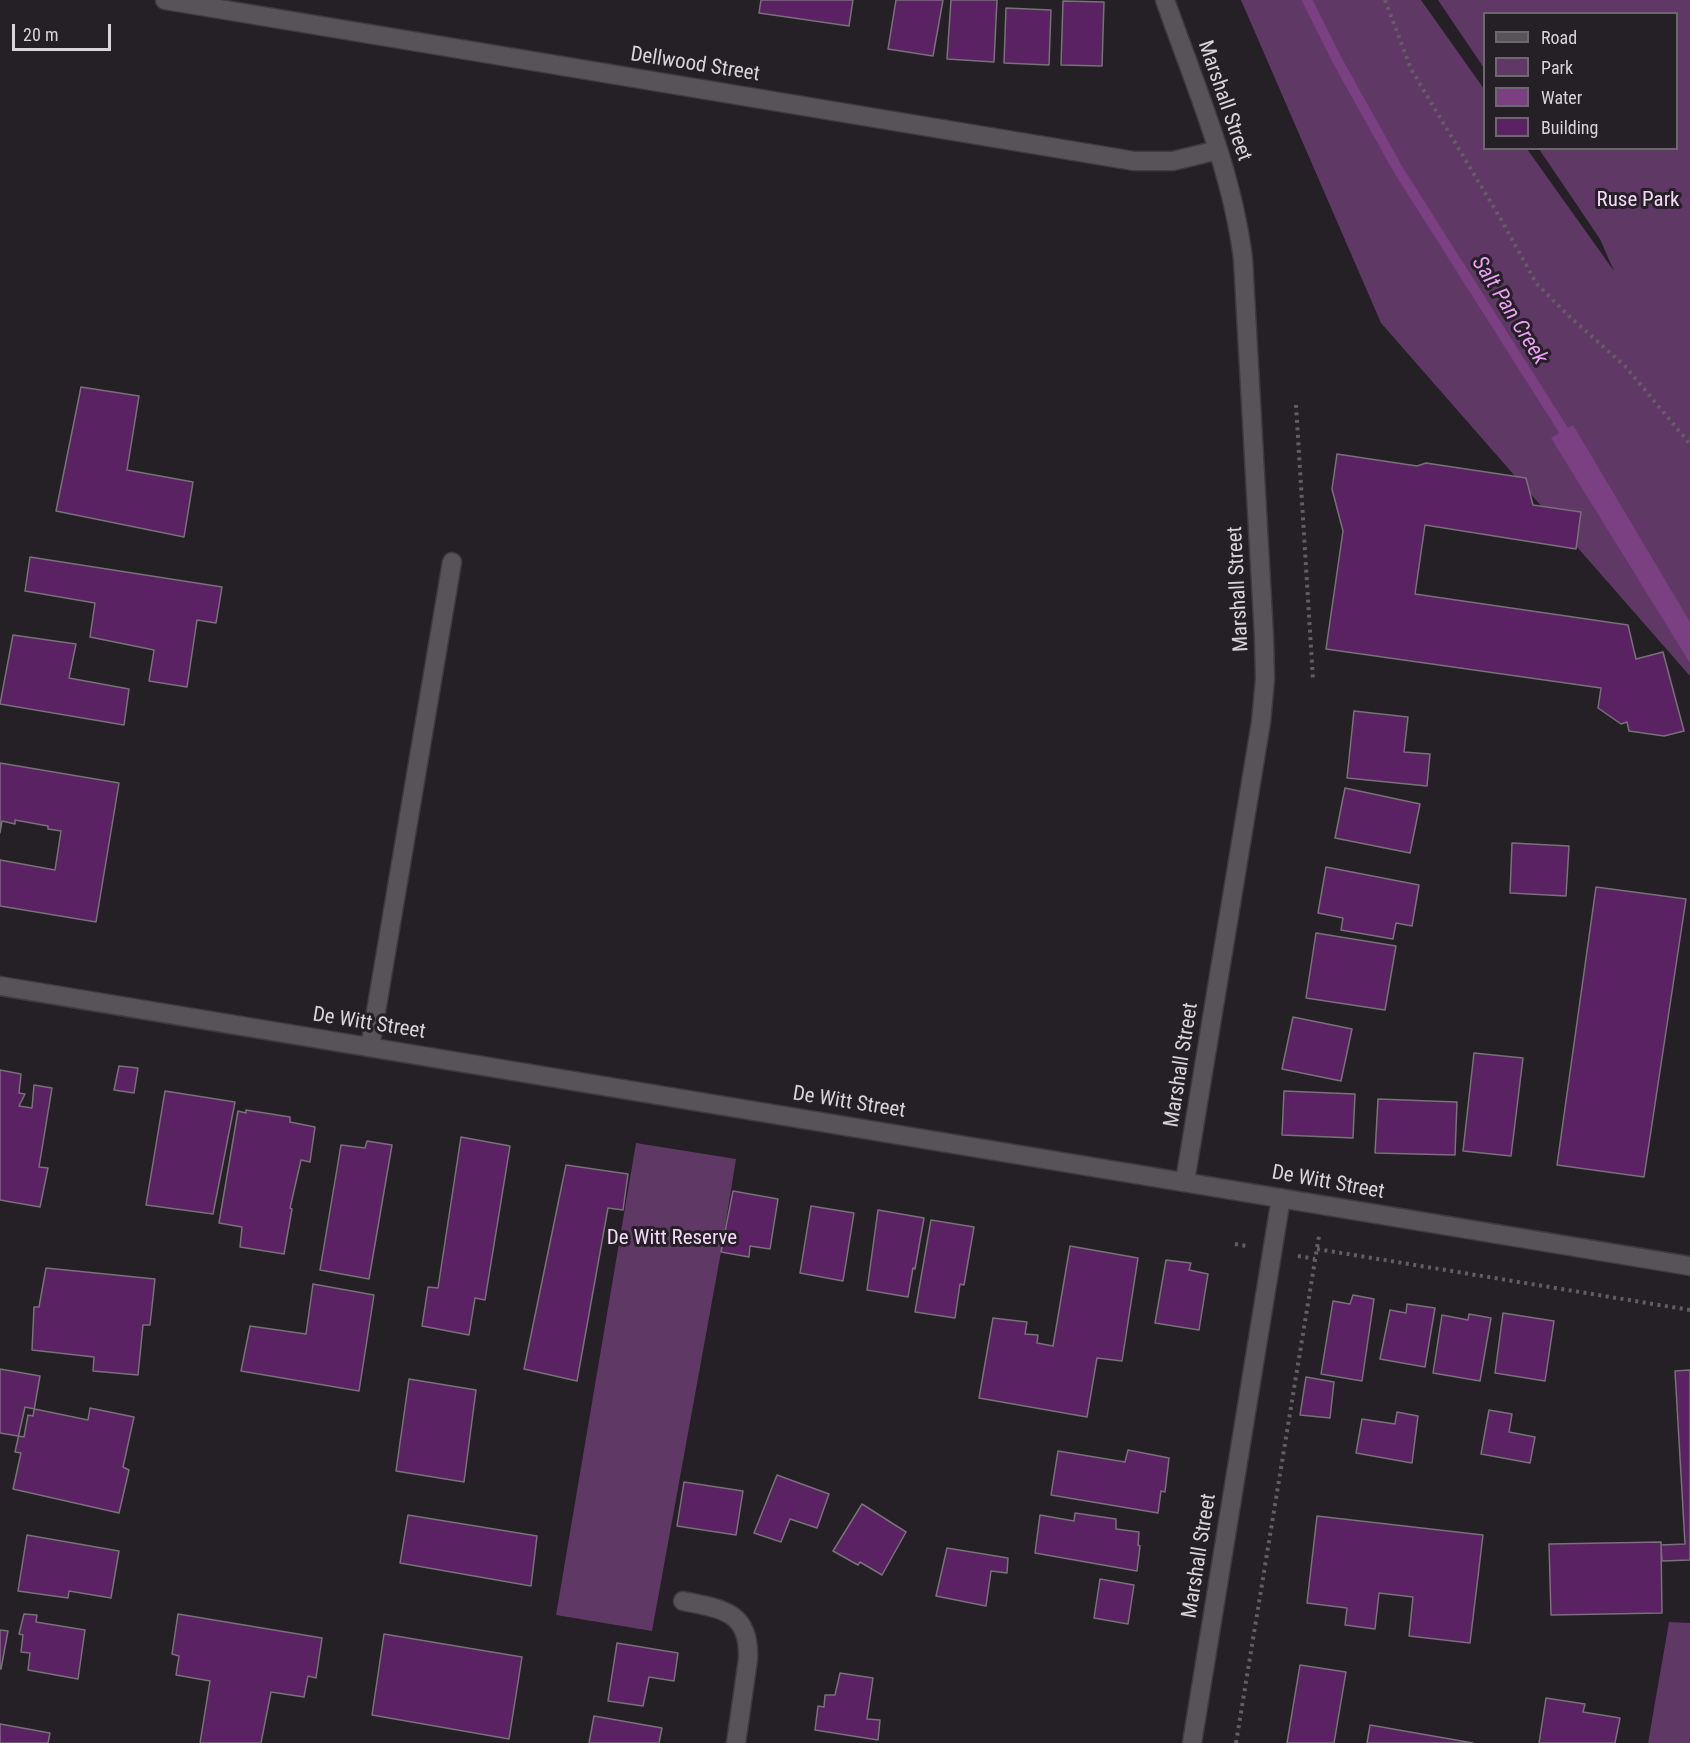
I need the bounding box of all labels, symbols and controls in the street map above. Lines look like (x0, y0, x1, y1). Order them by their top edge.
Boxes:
scale bar (15, 12, 114, 50)
legend (1483, 12, 1678, 150)
text: 20 m (23, 24, 58, 45)
text: Road (1541, 27, 1577, 48)
street label: Marshall Street (1192, 37, 1256, 165)
street label: Dellwood Street (629, 42, 761, 88)
text: Park (1541, 57, 1573, 78)
text: Water (1541, 87, 1582, 108)
text: Building (1541, 117, 1598, 138)
park label: Ruse Park (1597, 188, 1679, 214)
water label: Salt Pan Creek (1465, 252, 1553, 370)
street label: Marshall Street (1223, 526, 1255, 652)
street label: Marshall Street (1160, 1001, 1204, 1129)
street label: De Witt Street (311, 1003, 427, 1045)
street label: De Witt Street (791, 1082, 907, 1124)
street label: De Witt Street (1270, 1161, 1386, 1205)
park label: De Witt Reserve (607, 1226, 737, 1252)
street label: Marshall Street (1178, 1492, 1222, 1620)

